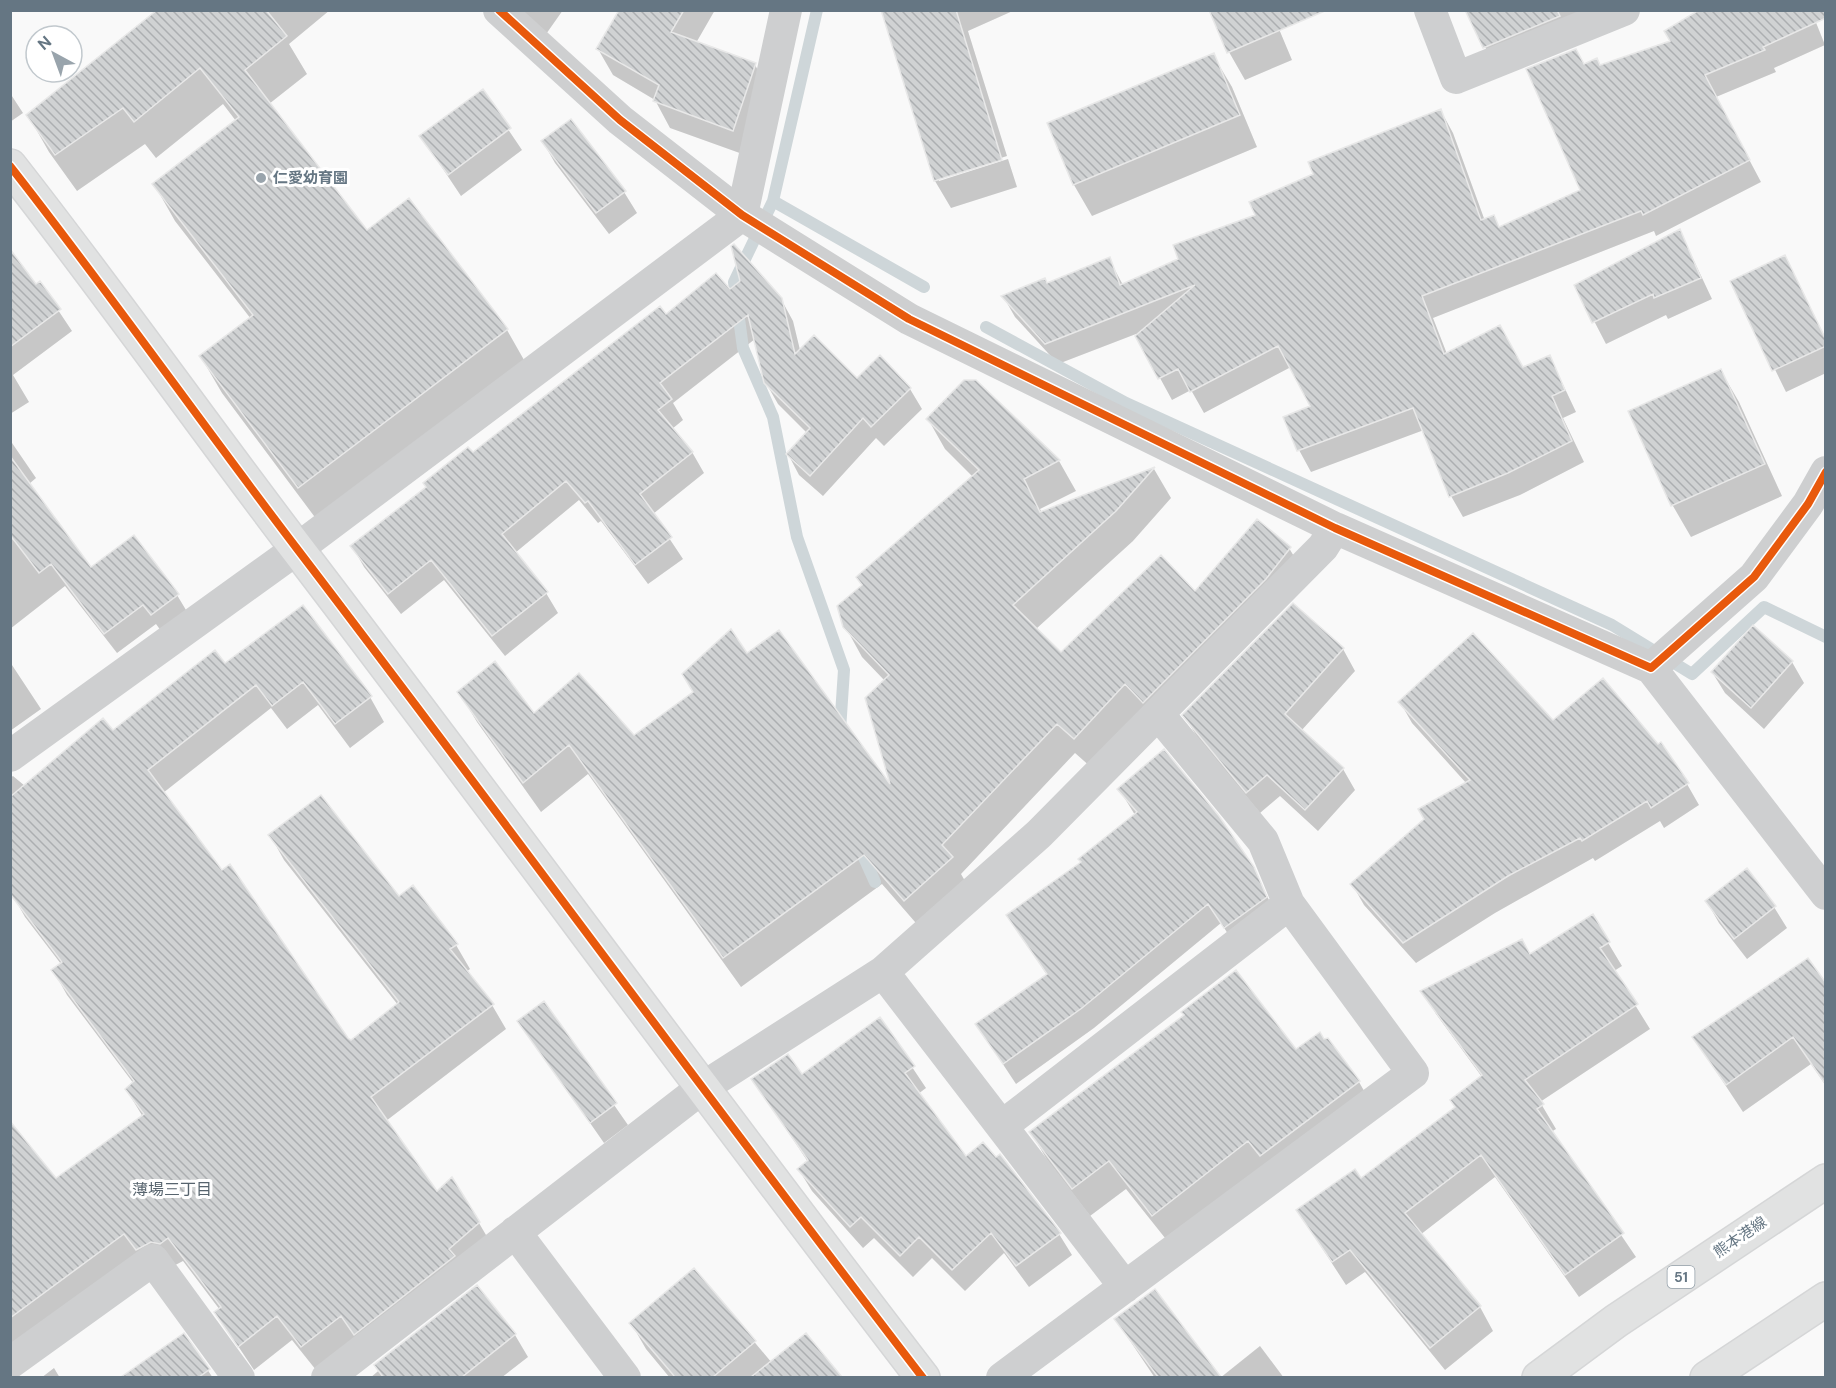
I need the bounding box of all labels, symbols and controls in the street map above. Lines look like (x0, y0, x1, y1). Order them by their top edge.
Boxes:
north arrow (24, 24, 84, 84)
text: N (33, 31, 56, 55)
place label: 仁愛幼育園 (273, 168, 348, 188)
marker: 仁愛幼育園 (254, 171, 268, 185)
district label: 薄場三丁目 (132, 1179, 212, 1200)
street label: 熊本港線 (1710, 1212, 1770, 1262)
road number: 51 (1668, 1266, 1694, 1288)

